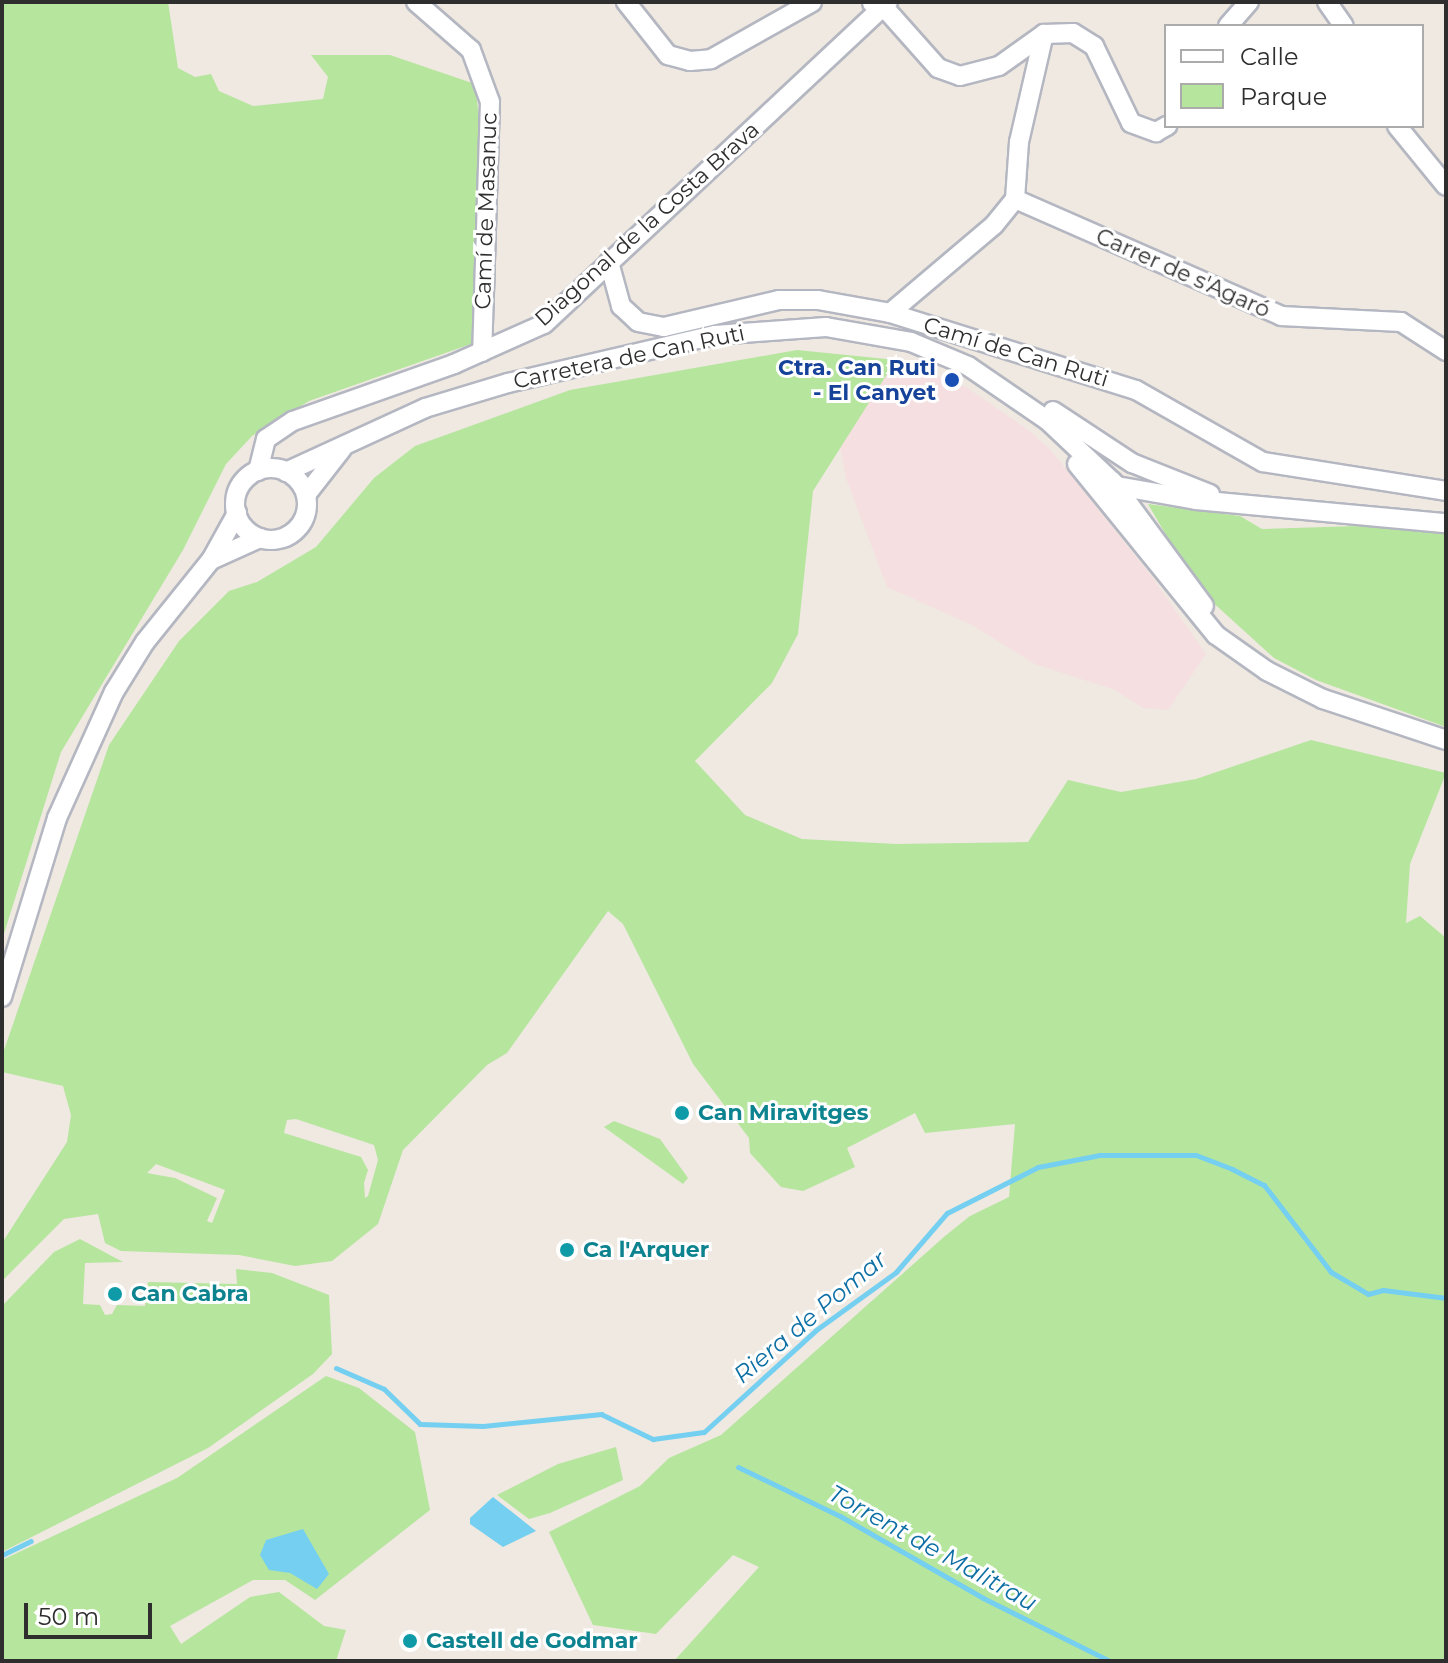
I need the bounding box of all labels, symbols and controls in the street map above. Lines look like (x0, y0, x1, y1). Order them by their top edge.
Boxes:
legend (1164, 24, 1424, 128)
text: Calle (1240, 42, 1298, 71)
text: Parque (1240, 82, 1327, 111)
street label: Camí de Masanuc (469, 112, 503, 310)
street label: Diagonal de la Costa Brava (529, 116, 765, 332)
street label: Carrer de s'Agaró (1092, 223, 1274, 323)
street label: Camí de Can Ruti (920, 311, 1112, 393)
street label: Carretera de Can Ruti (511, 320, 747, 394)
place label: Ctra. Can Ruti - El Canyet (778, 354, 936, 406)
marker: Ctra. Can Ruti - El Canyet (943, 371, 961, 389)
place label: Can Miravitges (698, 1100, 868, 1126)
marker: Can Miravitges (673, 1104, 691, 1122)
place label: Ca l'Arquer (583, 1237, 709, 1263)
marker: Ca l'Arquer (558, 1241, 576, 1259)
water label: Riera de Pomar (728, 1245, 892, 1389)
place label: Can Cabra (131, 1281, 249, 1307)
marker: Can Cabra (106, 1285, 124, 1303)
water label: Torrent de Malitrau (824, 1479, 1042, 1617)
scale bar (28, 1587, 156, 1637)
text: 50 m (38, 1602, 99, 1631)
place label: Castell de Godmar (426, 1628, 638, 1654)
marker: Castell de Godmar (401, 1632, 419, 1650)

